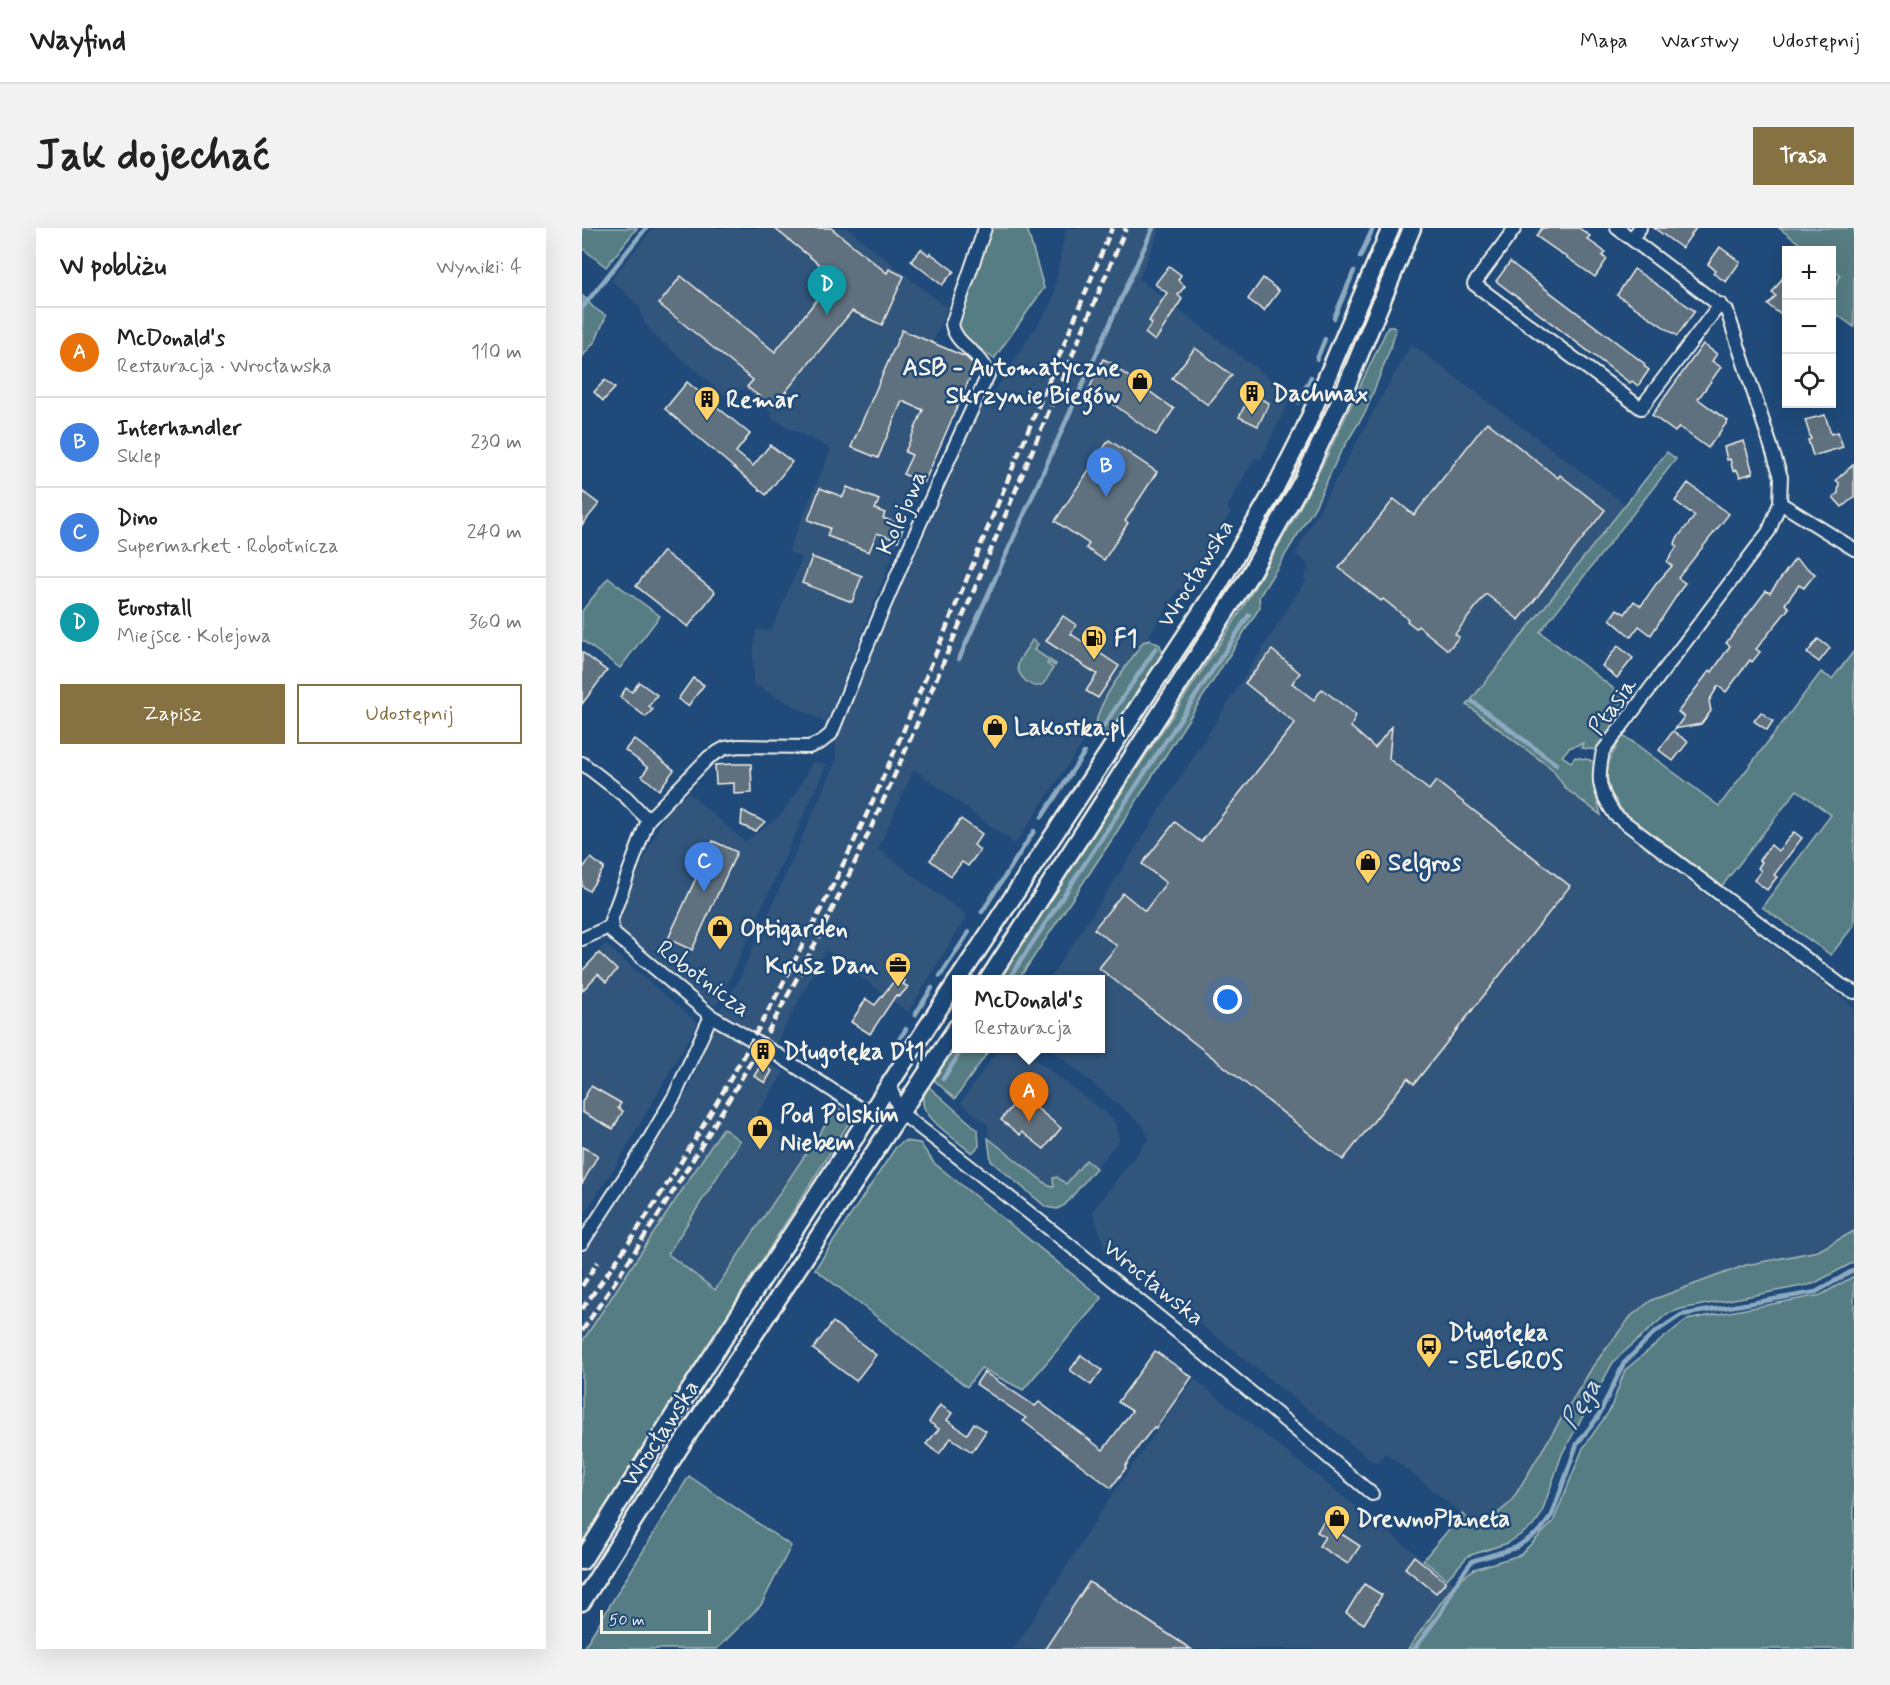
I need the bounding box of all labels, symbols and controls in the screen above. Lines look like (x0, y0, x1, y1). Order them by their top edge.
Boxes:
text: Wayfind (30, 23, 126, 60)
text: Mapa (1580, 27, 1628, 55)
text: Warstwy (1661, 27, 1739, 55)
text: Udostępnij (1772, 27, 1860, 55)
button: Trasa (1753, 127, 1854, 185)
text: Jak dojechać (36, 129, 270, 184)
map controls (1782, 246, 1836, 408)
button: + (1782, 246, 1836, 300)
text: W pobliżu (60, 250, 166, 284)
text: Wyniki: 4 (436, 254, 522, 281)
pin: D (808, 266, 846, 315)
button: − (1782, 300, 1836, 354)
text: McDonald's (117, 325, 225, 353)
text: A (73, 339, 86, 366)
text: 110 m (471, 339, 522, 366)
text: Restauracja · Wrocławska (117, 353, 332, 380)
place label: ASB - Automatyczne Skrzynie Biegów (902, 353, 1120, 415)
button: locate (1782, 354, 1836, 408)
shop icon: ASB - Automatyczne Skrzynie Biegów (1125, 366, 1155, 404)
building icon: Dachmax (1237, 378, 1267, 416)
place label: Dachmax (1272, 379, 1368, 410)
building icon: Remar (692, 384, 722, 422)
place label: Remar (726, 385, 798, 416)
text: Interhandler (117, 415, 241, 443)
text: B (73, 429, 86, 456)
text: 230 m (470, 429, 522, 456)
text: Sklep (117, 443, 161, 470)
pin: B (1086, 448, 1126, 497)
street label: Kolejowa (870, 465, 935, 560)
text: Dino (117, 505, 158, 533)
street label: Wrocławska (1151, 514, 1242, 634)
text: C (72, 519, 87, 546)
text: 240 m (467, 519, 522, 546)
text: Supermarket · Robotnicza (117, 533, 339, 560)
text: Eurostall (117, 595, 192, 623)
text: D (73, 609, 86, 636)
text: 360 m (469, 609, 522, 636)
text: Miejsce · Kolejowa (117, 623, 271, 650)
fuel station icon: F1 (1079, 623, 1109, 661)
place label: F1 (1114, 624, 1137, 655)
street label: Ptasia (1582, 671, 1645, 742)
button: Zapisz (60, 684, 285, 744)
button: Udostępnij (297, 684, 522, 744)
shop icon: Lakostka.pl (980, 712, 1010, 750)
place label: Lakostka.pl (1014, 713, 1125, 744)
pin: C (684, 842, 724, 892)
shop icon: Selgros (1353, 847, 1383, 885)
place label: Selgros (1388, 848, 1461, 882)
shop icon: Optigarden (705, 913, 735, 951)
place label: Optigarden (740, 914, 848, 946)
street label: Robotnicza (650, 934, 757, 1025)
office icon: Krusz Dan (883, 950, 913, 988)
place label: Krusz Dan (765, 951, 878, 982)
popup (952, 975, 1105, 1053)
your location (1213, 985, 1242, 1014)
text: McDonald's (975, 987, 1082, 1015)
text: Restauracja (975, 1015, 1072, 1042)
building icon: Długołęka Dł1 (748, 1036, 778, 1074)
place label: Długołęka Dł1 (783, 1037, 925, 1069)
pin: A (1010, 1072, 1048, 1122)
place label: Pod Polskim Niebem (780, 1100, 899, 1159)
shop icon: Pod Polskim Niebem (745, 1113, 775, 1151)
street label: Wrocławska (1096, 1233, 1210, 1334)
place label: Długołęka - SELGROS (1448, 1318, 1564, 1377)
bus stop icon: Długołęka - SELGROS (1414, 1331, 1444, 1369)
water label: Pęga (1553, 1372, 1610, 1436)
street label: Wrocławska (615, 1374, 708, 1493)
shop icon: DrewnoPlaneta (1322, 1503, 1352, 1541)
place label: DrewnoPlaneta (1356, 1504, 1510, 1535)
scale bar (600, 1607, 711, 1634)
text: 50 m (609, 1610, 645, 1631)

